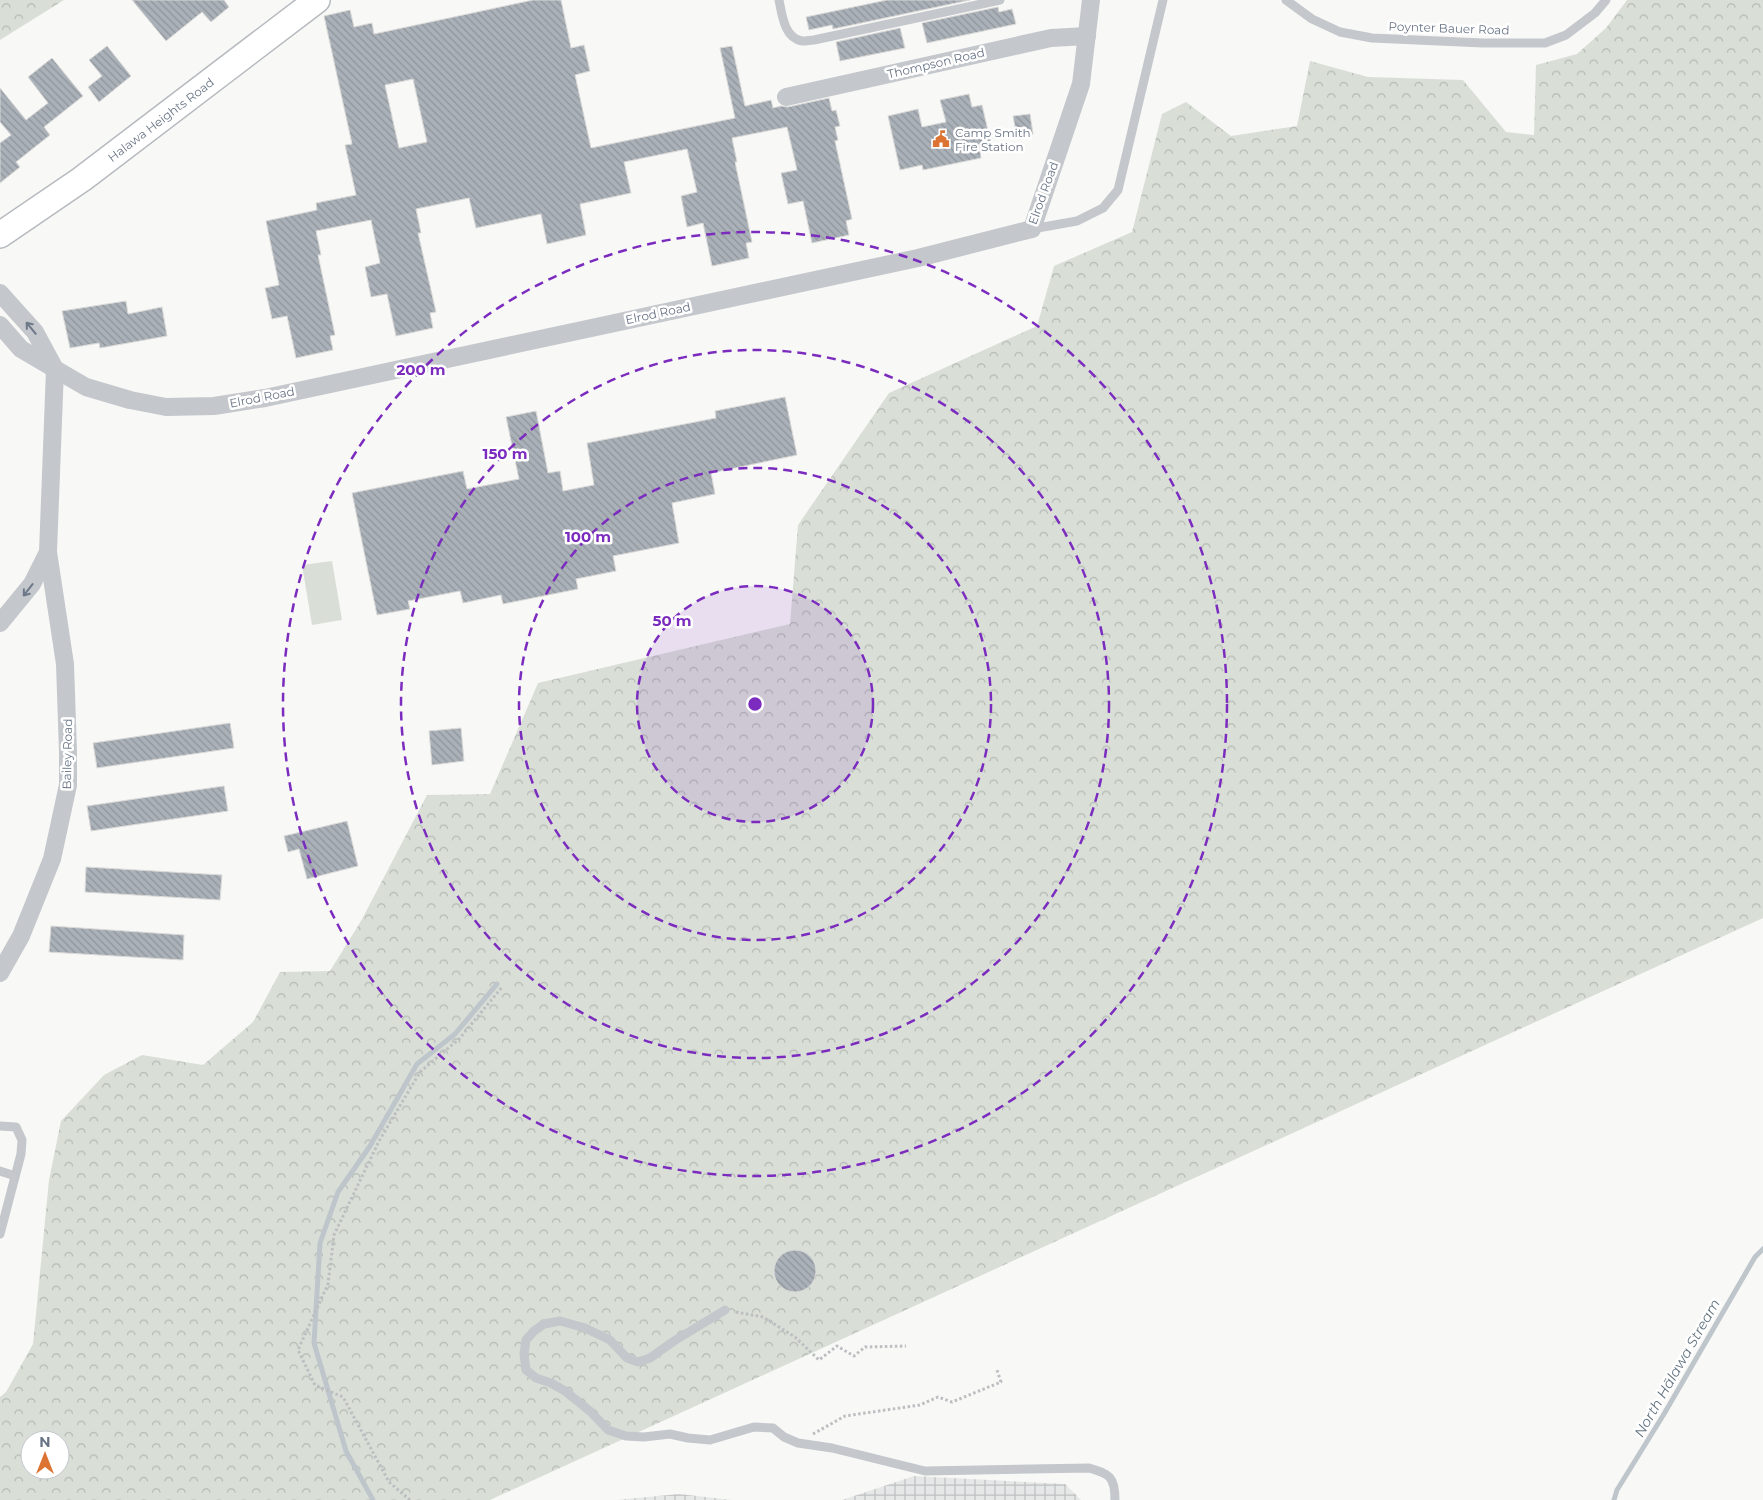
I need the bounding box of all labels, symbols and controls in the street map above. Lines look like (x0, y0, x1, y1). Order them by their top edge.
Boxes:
street label: Poynter Bauer Road (1388, 18, 1510, 38)
street label: Thompson Road (886, 45, 986, 81)
street label: Halawa Heights Road (104, 74, 217, 164)
place label: Camp Smith Fire Station (955, 125, 1031, 154)
public building icon: Camp Smith Fire Station (931, 129, 951, 149)
street label: Elrod Road (1025, 159, 1061, 227)
street label: Elrod Road (624, 299, 692, 327)
one-way arrow (26, 322, 37, 335)
text: 200 m (396, 360, 446, 379)
street label: Elrod Road (228, 383, 296, 411)
text: 150 m (483, 444, 527, 463)
text: 100 m (565, 527, 611, 546)
one-way arrow (22, 583, 33, 596)
text: 50 m (652, 611, 692, 630)
centre of rings (746, 695, 764, 713)
street label: Bailey Road (59, 718, 75, 790)
water label: North Hālawa Stream (1630, 1296, 1724, 1440)
north arrow (20, 1430, 70, 1480)
text: N (39, 1433, 51, 1451)

